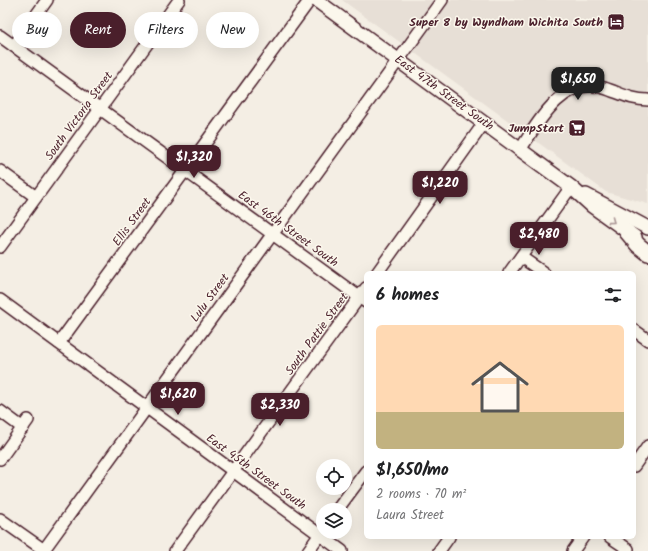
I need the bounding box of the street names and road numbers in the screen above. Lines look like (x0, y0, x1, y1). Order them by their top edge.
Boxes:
street label: East 47th Street South (390, 50, 498, 136)
street label: South Victoria Street (40, 67, 118, 164)
street label: East 46th Street South (234, 186, 342, 272)
street label: Ellis Street (108, 193, 156, 250)
street label: Lulu Street (186, 269, 234, 326)
street label: South Pattie Street (280, 288, 354, 379)
street label: East 45th Street South (202, 429, 310, 515)

